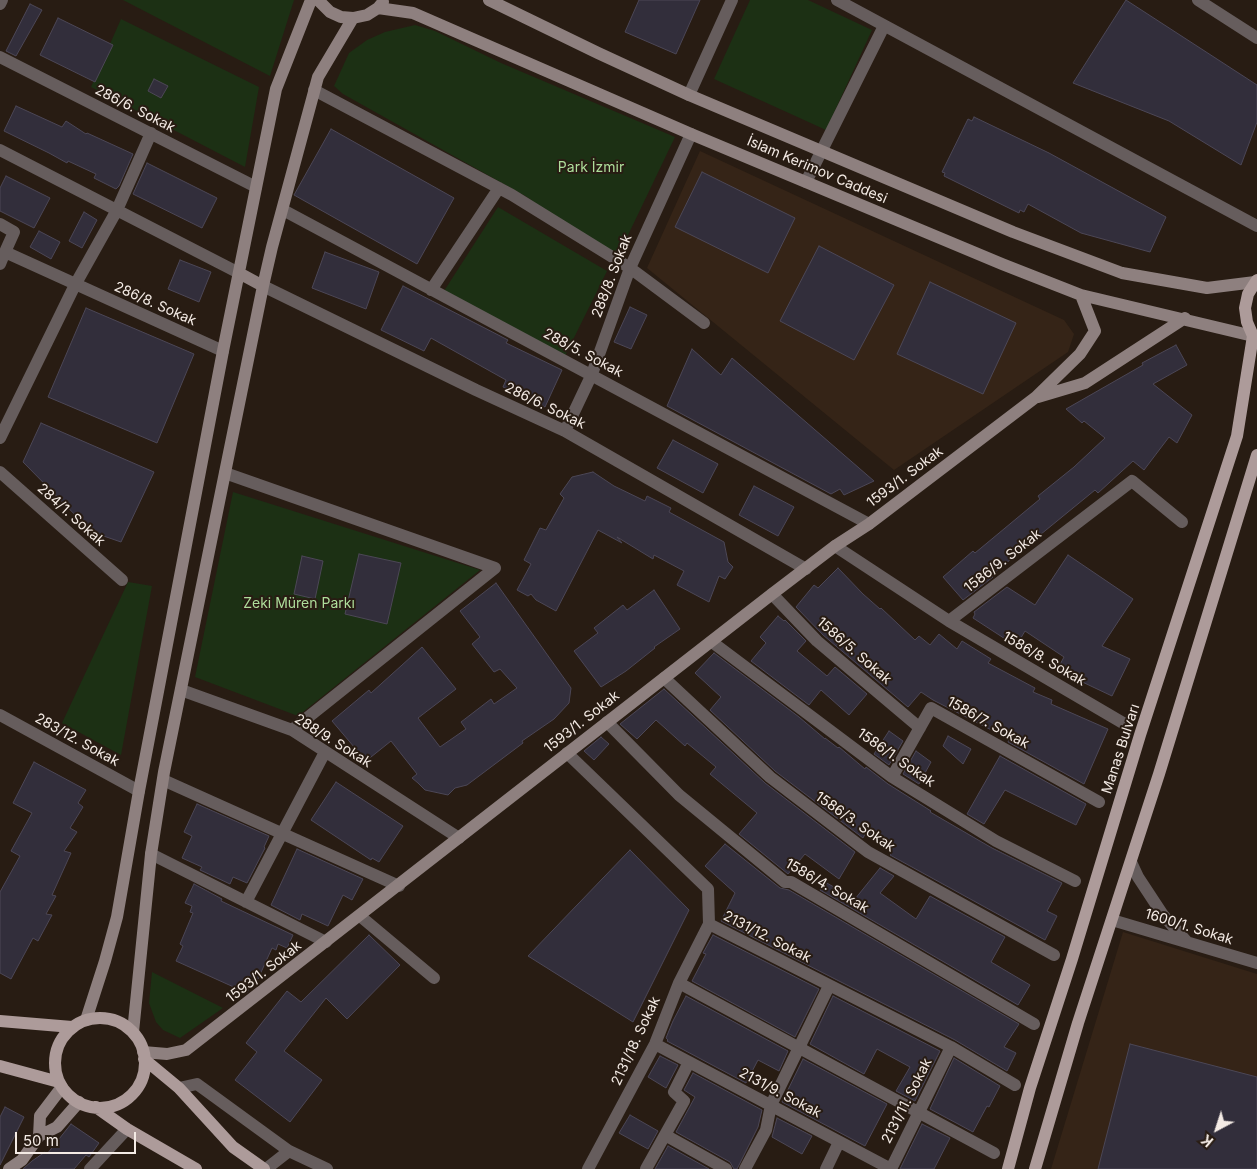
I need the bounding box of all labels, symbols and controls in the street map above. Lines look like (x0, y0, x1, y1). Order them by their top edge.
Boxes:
street label: 286/6. Sokak (92, 82, 178, 136)
street label: İslam Kerimov Caddesi (744, 133, 890, 207)
park label: Park İzmir (558, 160, 624, 176)
street label: 288/8. Sokak (588, 232, 636, 320)
street label: 286/8. Sokak (111, 278, 199, 330)
street label: 288/5. Sokak (540, 325, 626, 381)
street label: 286/6. Sokak (502, 379, 588, 433)
street label: 1593/1. Sokak (864, 443, 946, 511)
street label: 284/1. Sokak (34, 480, 108, 550)
street label: 1586/9. Sokak (961, 526, 1045, 596)
park label: Zeki Müren Parkı (243, 596, 355, 612)
street label: 1586/5. Sokak (813, 614, 895, 688)
street label: 1586/8. Sokak (999, 628, 1089, 690)
street label: 1593/1. Sokak (541, 687, 623, 757)
street label: 1586/7. Sokak (944, 694, 1032, 752)
street label: Manas Bulvarı (1099, 702, 1143, 796)
street label: 283/12. Sokak (32, 710, 122, 770)
street label: 288/9. Sokak (291, 711, 375, 771)
street label: 1586/1. Sokak (854, 725, 938, 791)
street label: 1586/3. Sokak (812, 788, 898, 856)
street label: 1586/4. Sokak (782, 855, 872, 917)
street label: 1600/1. Sokak (1143, 906, 1235, 948)
street label: 2131/12. Sokak (720, 908, 814, 966)
street label: 1593/1. Sokak (223, 937, 305, 1007)
street label: 2131/18. Sokak (608, 994, 664, 1088)
street label: 2131/11. Sokak (878, 1055, 936, 1147)
street label: 2131/9. Sokak (736, 1064, 824, 1122)
north arrow (1192, 1104, 1242, 1154)
scale bar (18, 1122, 139, 1154)
text: 50 m (23, 1131, 59, 1150)
text: K (1198, 1131, 1216, 1151)

